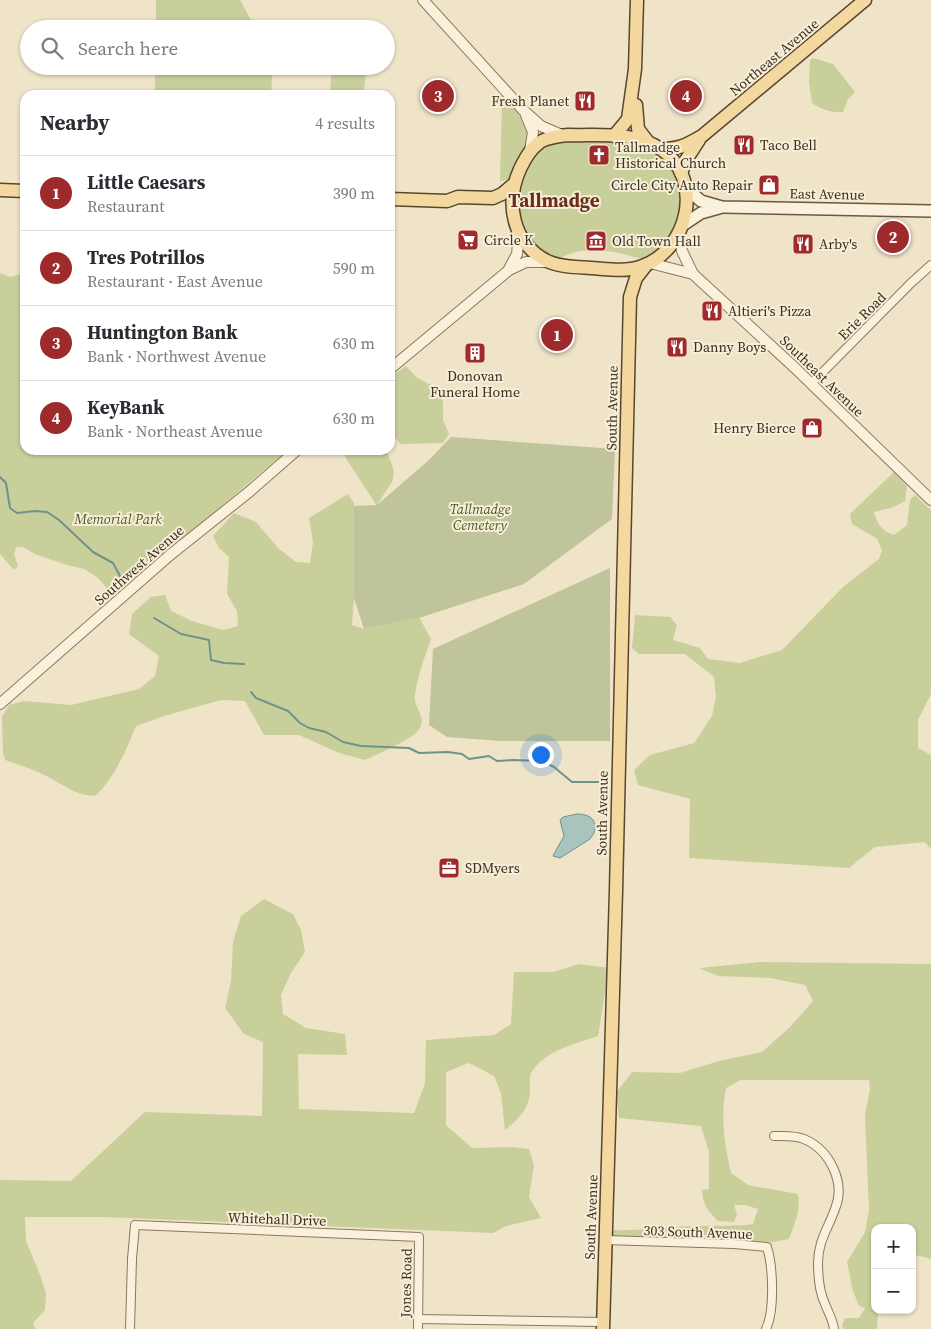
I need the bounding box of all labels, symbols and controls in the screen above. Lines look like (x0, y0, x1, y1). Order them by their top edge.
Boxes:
street label: Northeast Avenue (725, 14, 823, 100)
search box (20, 20, 395, 75)
icon: search (38, 34, 66, 62)
text: Search here (78, 35, 178, 61)
pin: 3 (422, 77, 454, 115)
pin: 4 (670, 77, 702, 115)
restaurant icon: Fresh Planet (573, 89, 597, 113)
place label: Fresh Planet (491, 91, 569, 111)
text: Nearby (40, 108, 110, 137)
text: 4 results (315, 112, 375, 134)
restaurant icon: Taco Bell (732, 133, 756, 157)
place label: Taco Bell (760, 135, 817, 155)
place label: Tallmadge Historical Church (615, 137, 726, 173)
church icon: Tallmadge Historical Church (587, 143, 611, 167)
text: Little Caesars (87, 169, 205, 195)
shop icon: Circle City Auto Repair (757, 173, 781, 197)
place label: Circle City Auto Repair (611, 175, 753, 195)
text: 1 (52, 182, 60, 204)
text: 390 m (333, 182, 375, 204)
street label: East Avenue (789, 183, 865, 205)
district label: Tallmadge (508, 187, 600, 213)
text: Restaurant (87, 195, 165, 217)
pin: 2 (877, 218, 909, 256)
supermarket icon: Circle K (456, 228, 480, 252)
museum icon: Old Town Hall (584, 229, 608, 253)
place label: Circle K (484, 230, 534, 250)
place label: Old Town Hall (612, 231, 701, 251)
restaurant icon: Arby's (791, 232, 815, 256)
place label: Arby's (819, 234, 857, 254)
text: Tres Potrillos (87, 244, 205, 270)
text: 2 (52, 257, 60, 279)
text: 590 m (333, 257, 375, 279)
text: Restaurant · East Avenue (87, 270, 263, 292)
street label: Erie Road (833, 287, 891, 345)
restaurant icon: Altieri's Pizza (700, 299, 724, 323)
place label: Altieri's Pizza (728, 301, 812, 321)
pin: 1 (541, 316, 573, 354)
text: Huntington Bank (87, 319, 238, 345)
street label: Southeast Avenue (776, 331, 868, 421)
text: 3 (52, 332, 60, 354)
text: 630 m (333, 332, 375, 354)
restaurant icon: Danny Boys (665, 335, 689, 359)
place label: Danny Boys (693, 337, 766, 357)
building icon: Donovan Funeral Home (463, 341, 487, 365)
text: Bank · Northwest Avenue (87, 345, 266, 367)
street label: South Avenue (601, 365, 623, 451)
place label: Donovan Funeral Home (430, 366, 520, 402)
text: KeyBank (87, 394, 164, 420)
text: 4 (52, 407, 60, 429)
text: 630 m (333, 407, 375, 429)
shop icon: Henry Bierce (800, 416, 824, 440)
place label: Henry Bierce (713, 418, 796, 438)
text: Bank · Northeast Avenue (87, 420, 263, 442)
park label: Tallmadge Cemetery (450, 499, 511, 535)
park label: Memorial Park (73, 509, 162, 529)
street label: Southwest Avenue (90, 520, 188, 610)
your location (528, 742, 554, 768)
street label: South Avenue (591, 770, 613, 856)
office icon: SDMyers (437, 856, 461, 880)
place label: SDMyers (465, 858, 520, 878)
street label: South Avenue (580, 1174, 602, 1260)
street label: Whitehall Drive (227, 1207, 327, 1231)
street label: 303 South Avenue (643, 1220, 753, 1244)
map controls (871, 1224, 916, 1314)
button: + (871, 1224, 916, 1269)
street label: Jones Road (395, 1248, 417, 1319)
button: − (871, 1269, 916, 1314)

